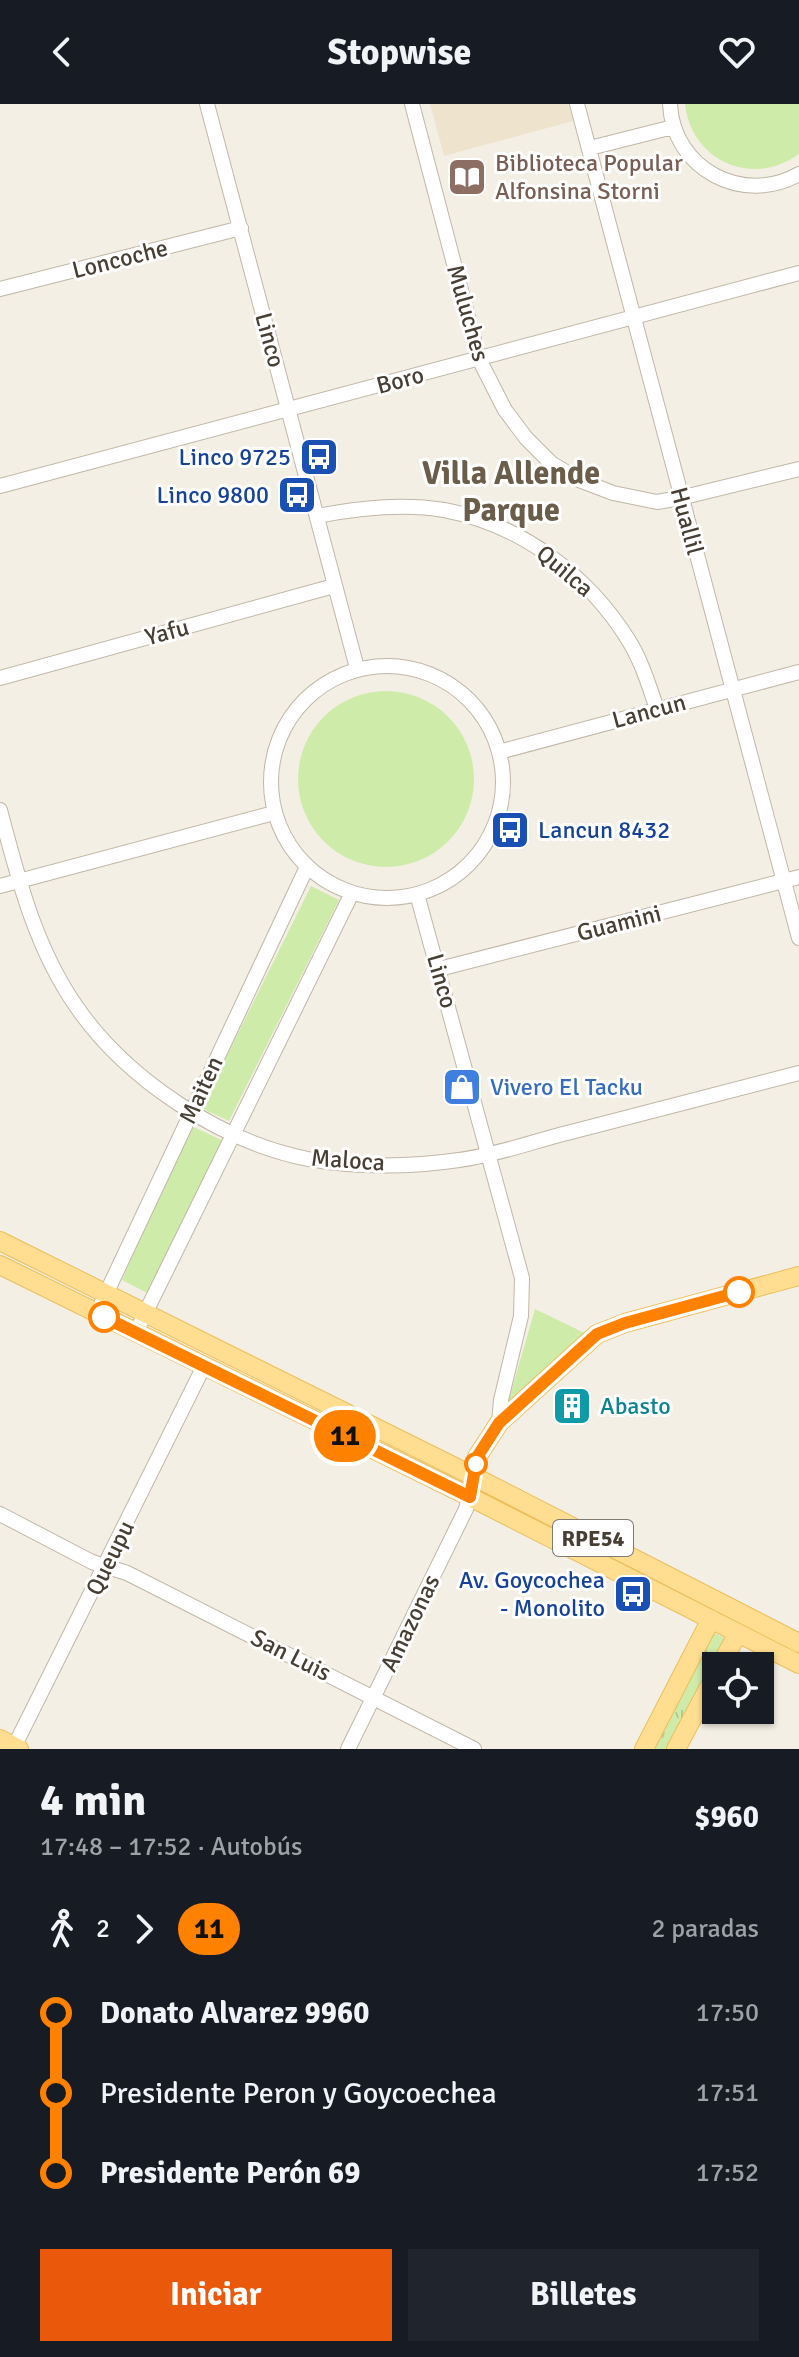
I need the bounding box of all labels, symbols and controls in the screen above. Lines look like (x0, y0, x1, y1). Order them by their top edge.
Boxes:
icon: back (40, 30, 84, 74)
text: Stopwise (328, 30, 471, 75)
icon: heart (715, 30, 759, 74)
place label: Biblioteca Popular Alfonsina Storni (495, 148, 683, 206)
library icon: Biblioteca Popular Alfonsina Storni (446, 156, 488, 198)
street label: Loncoche (69, 233, 171, 285)
street label: Muluches (440, 261, 496, 365)
street label: Linco (248, 309, 292, 371)
street label: Boro (373, 359, 427, 401)
bus stop icon: Linco 9725 (298, 436, 340, 478)
place label: Linco 9725 (179, 442, 291, 472)
district label: Villa Allende Parque (422, 454, 600, 530)
bus stop icon: Linco 9800 (276, 474, 318, 516)
place label: Linco 9800 (157, 480, 269, 510)
street label: Huallil (664, 484, 710, 558)
street label: Quilca (530, 538, 600, 604)
street label: Yafu (142, 612, 192, 652)
street label: Lancun (609, 687, 689, 735)
bus stop icon: Lancun 8432 (489, 809, 531, 851)
place label: Lancun 8432 (538, 815, 670, 845)
street label: Guamini (574, 898, 664, 948)
street label: Linco (420, 950, 464, 1012)
street label: Maiten (172, 1051, 230, 1129)
shop icon: Vivero El Tacku (441, 1066, 483, 1108)
place label: Vivero El Tacku (490, 1072, 643, 1102)
street label: Maloca (310, 1142, 386, 1178)
unlabelled marker (724, 1277, 754, 1307)
unlabelled marker (89, 1302, 119, 1332)
building icon: Abasto (551, 1385, 593, 1427)
place label: Abasto (600, 1391, 671, 1421)
line badge: 11 (309, 1410, 381, 1462)
text: 11 (330, 1419, 360, 1453)
unlabelled marker (465, 1453, 487, 1475)
street label: Queupu (79, 1516, 141, 1600)
road number: RPE54 (553, 1520, 633, 1556)
place label: Av. Goycochea - Monolito (459, 1565, 605, 1623)
street label: Amazonas (374, 1569, 446, 1677)
bus stop icon: Av. Goycochea - Monolito (612, 1573, 654, 1615)
street label: San Luis (246, 1622, 336, 1688)
map controls (702, 1652, 774, 1724)
button: locate (702, 1652, 774, 1724)
text: 4 min (40, 1774, 146, 1828)
text: $960 (694, 1799, 759, 1836)
text: 17:48 – 17:52 · Autobús (40, 1831, 302, 1863)
icon: walk (40, 1907, 84, 1951)
icon: forward (122, 1907, 166, 1951)
text: 11 (194, 1912, 224, 1946)
text: 2 (96, 1913, 110, 1945)
text: 2 paradas (651, 1913, 759, 1945)
text: Donato Alvarez 9960 (100, 1995, 369, 2032)
text: 17:50 (696, 1997, 759, 2029)
text: Presidente Peron y Goycoechea (100, 2075, 497, 2112)
text: 17:51 (696, 2077, 759, 2109)
text: Presidente Perón 69 (100, 2155, 360, 2192)
text: 17:52 (696, 2157, 759, 2189)
button: Iniciar (40, 2249, 392, 2341)
button: Billetes (408, 2249, 759, 2341)

